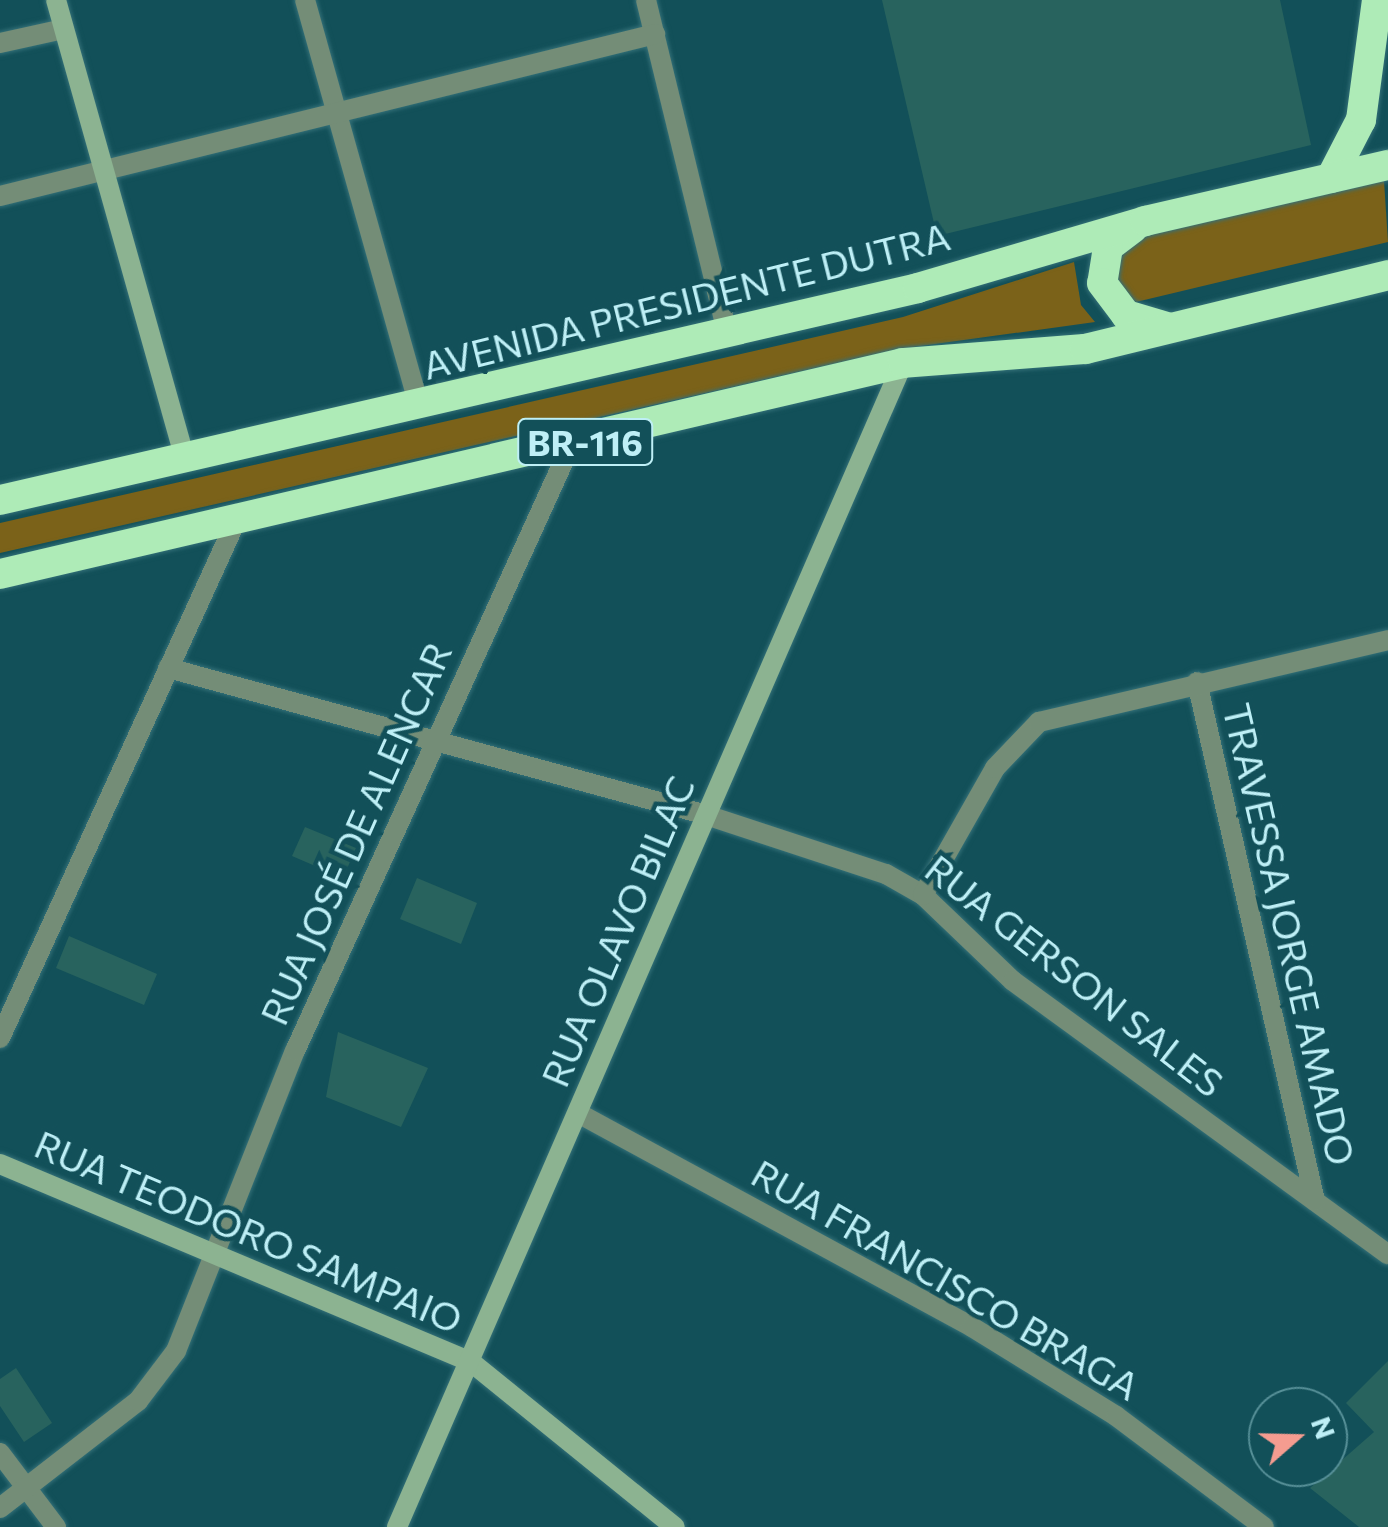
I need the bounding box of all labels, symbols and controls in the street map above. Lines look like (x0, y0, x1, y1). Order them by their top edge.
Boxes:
street label: AVENIDA PRESIDENTE DUTRA (418, 212, 954, 388)
road number: BR-116 (515, 412, 655, 472)
street label: RUA JOSÉ DE ALENCAR (250, 635, 460, 1031)
street label: TRAVESSA JORGE AMADO (1215, 699, 1365, 1169)
street label: RUA OLAVO BILAC (531, 769, 703, 1093)
street label: RUA GERSON SALES (917, 845, 1233, 1105)
street label: RUA TEODORO SAMPAIO (29, 1120, 469, 1342)
street label: RUA FRANCISCO BRAGA (744, 1149, 1148, 1409)
north arrow (1248, 1387, 1348, 1487)
text: N (1305, 1412, 1344, 1443)

